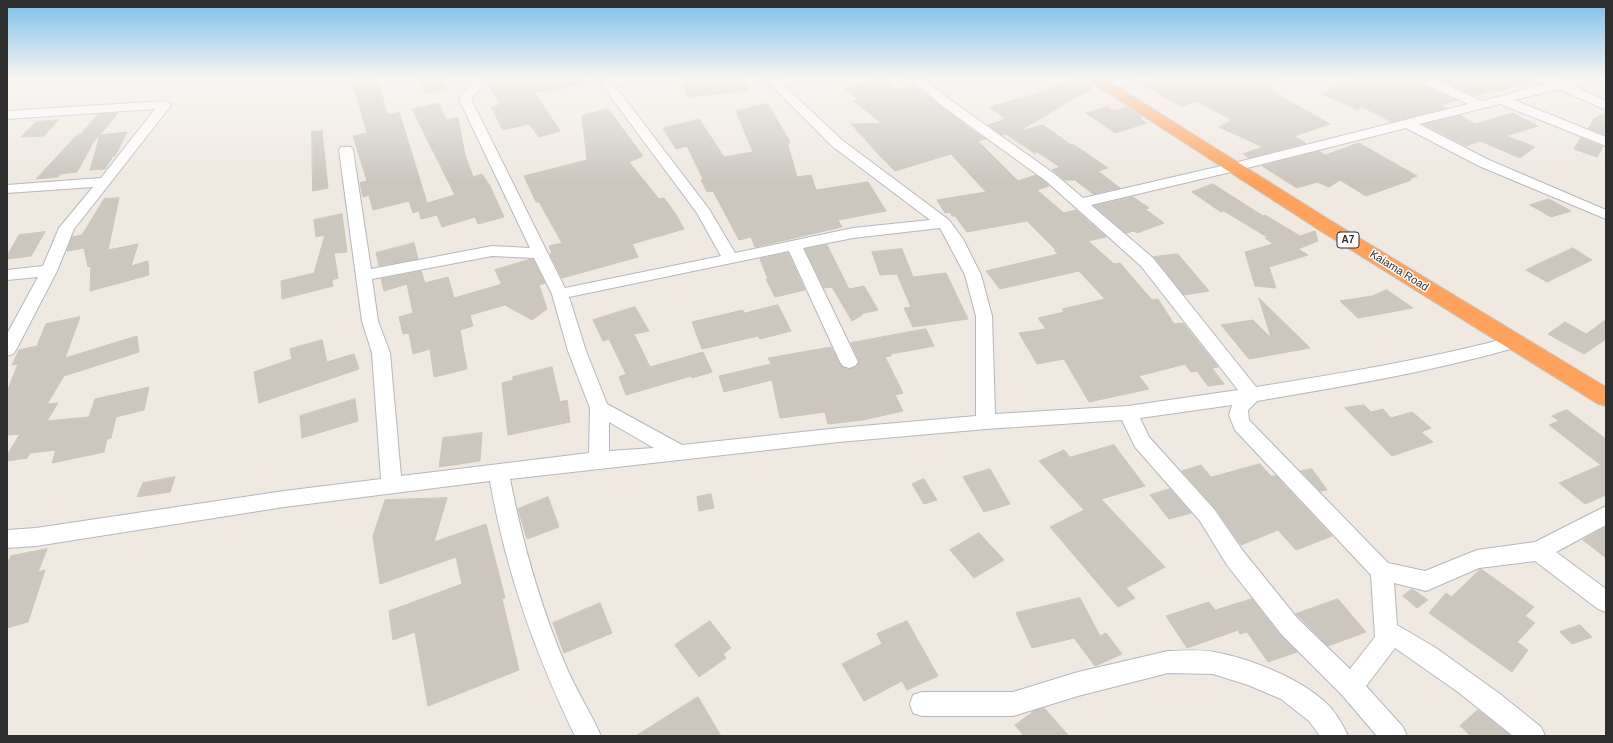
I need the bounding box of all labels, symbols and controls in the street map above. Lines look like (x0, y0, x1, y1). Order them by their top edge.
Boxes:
road number: A7 (1337, 232, 1359, 248)
street label: Kaiama Road (1367, 248, 1431, 294)

